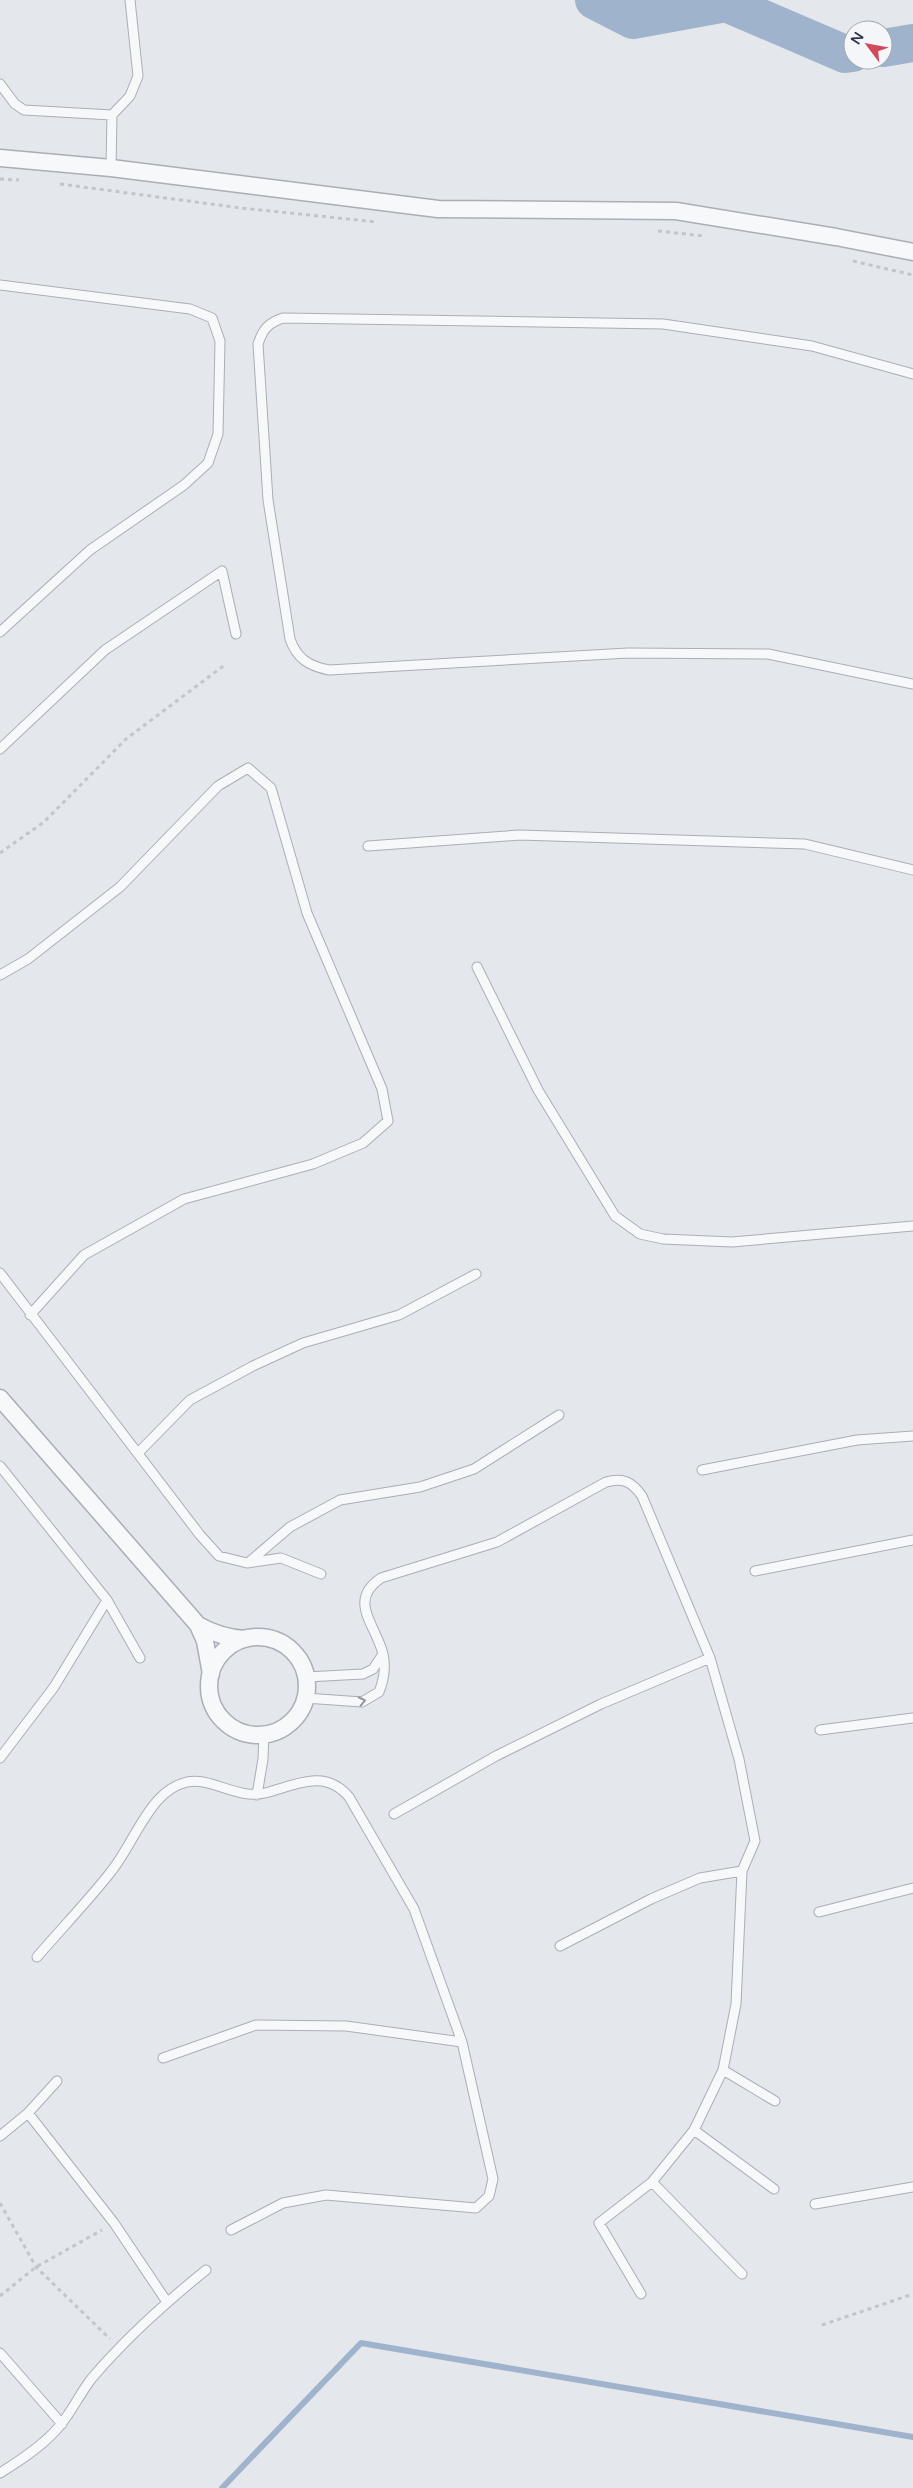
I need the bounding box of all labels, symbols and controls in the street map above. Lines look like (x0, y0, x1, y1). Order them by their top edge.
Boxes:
north arrow (843, 20, 893, 70)
text: N (847, 29, 868, 48)
one-way arrow (358, 1696, 366, 1707)

